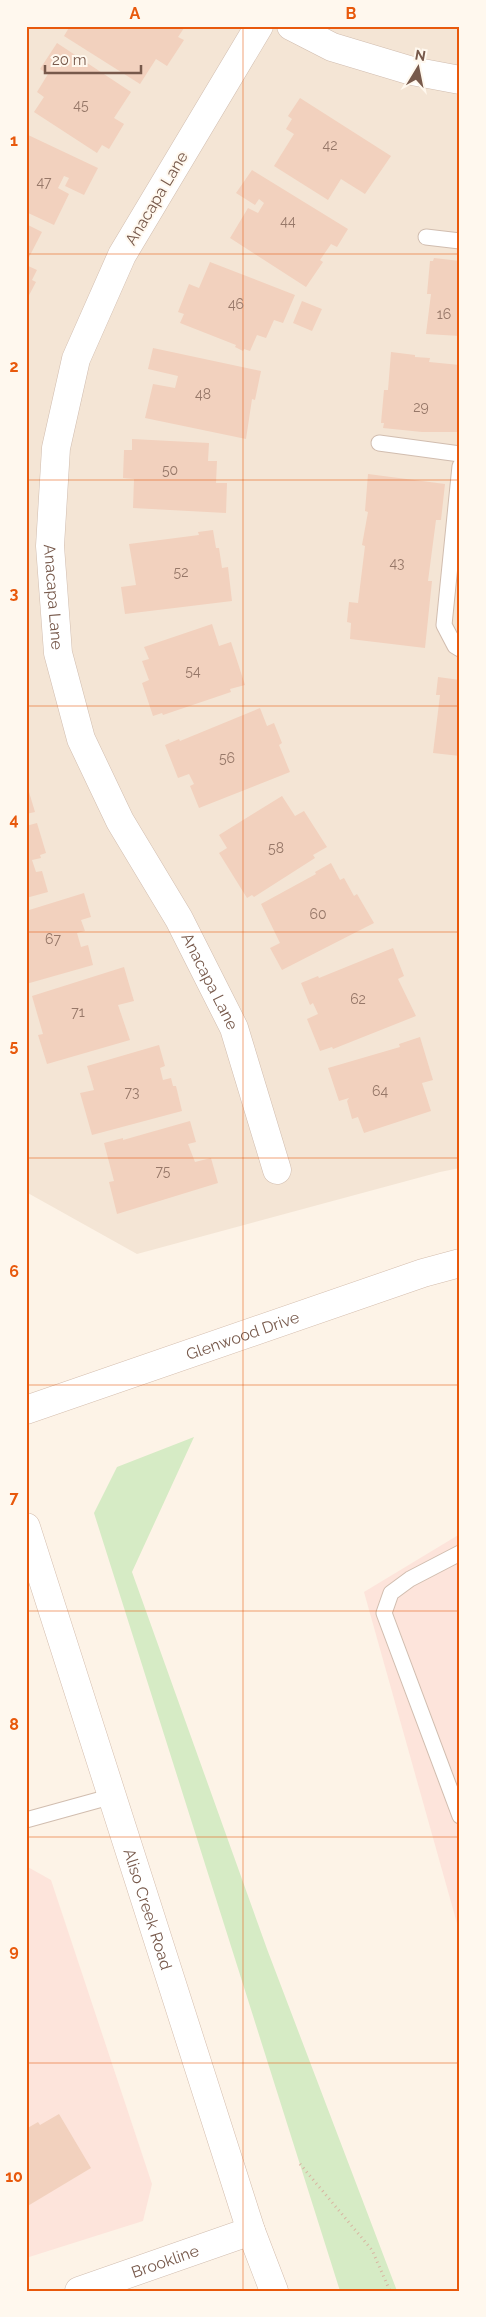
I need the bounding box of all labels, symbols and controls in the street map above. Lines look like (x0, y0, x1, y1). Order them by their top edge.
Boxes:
text: A (130, 4, 141, 23)
text: B (346, 4, 357, 23)
scale bar (45, 42, 141, 74)
north arrow (394, 42, 444, 92)
text: N (414, 46, 427, 64)
text: 20 m (52, 51, 87, 69)
house number: 45 (73, 97, 89, 113)
text: 1 (10, 131, 18, 150)
house number: 42 (323, 137, 337, 153)
street label: Anacapa Lane (121, 148, 192, 248)
house number: 47 (36, 174, 52, 190)
house number: 44 (280, 213, 296, 229)
house number: 46 (228, 296, 244, 312)
house number: 16 (437, 306, 451, 322)
text: 2 (9, 357, 19, 376)
house number: 48 (195, 386, 211, 402)
house number: 29 (413, 399, 429, 415)
house number: 50 (162, 462, 178, 478)
street label: Anacapa Lane (40, 543, 67, 650)
house number: 43 (389, 555, 405, 571)
house number: 52 (174, 564, 188, 580)
text: 3 (10, 584, 19, 603)
house number: 54 (185, 663, 201, 679)
house number: 56 (219, 750, 235, 766)
text: 4 (9, 810, 19, 829)
house number: 58 (268, 840, 284, 856)
house number: 60 (309, 906, 327, 922)
street label: Anacapa Lane (178, 930, 242, 1033)
house number: 67 (45, 931, 61, 947)
house number: 62 (350, 991, 366, 1007)
house number: 71 (71, 1004, 85, 1020)
text: 5 (10, 1036, 19, 1055)
house number: 64 (372, 1083, 388, 1099)
house number: 73 (125, 1084, 139, 1100)
house number: 75 (156, 1163, 171, 1179)
text: 6 (9, 1262, 19, 1281)
street label: Glenwood Drive (184, 1307, 302, 1364)
text: 7 (10, 1488, 19, 1507)
text: 8 (9, 1715, 19, 1734)
street label: Aliso Creek Road (119, 1846, 176, 1972)
text: 9 (9, 1941, 19, 1960)
text: 10 (5, 2167, 23, 2186)
street label: Brookline (129, 2241, 201, 2282)

